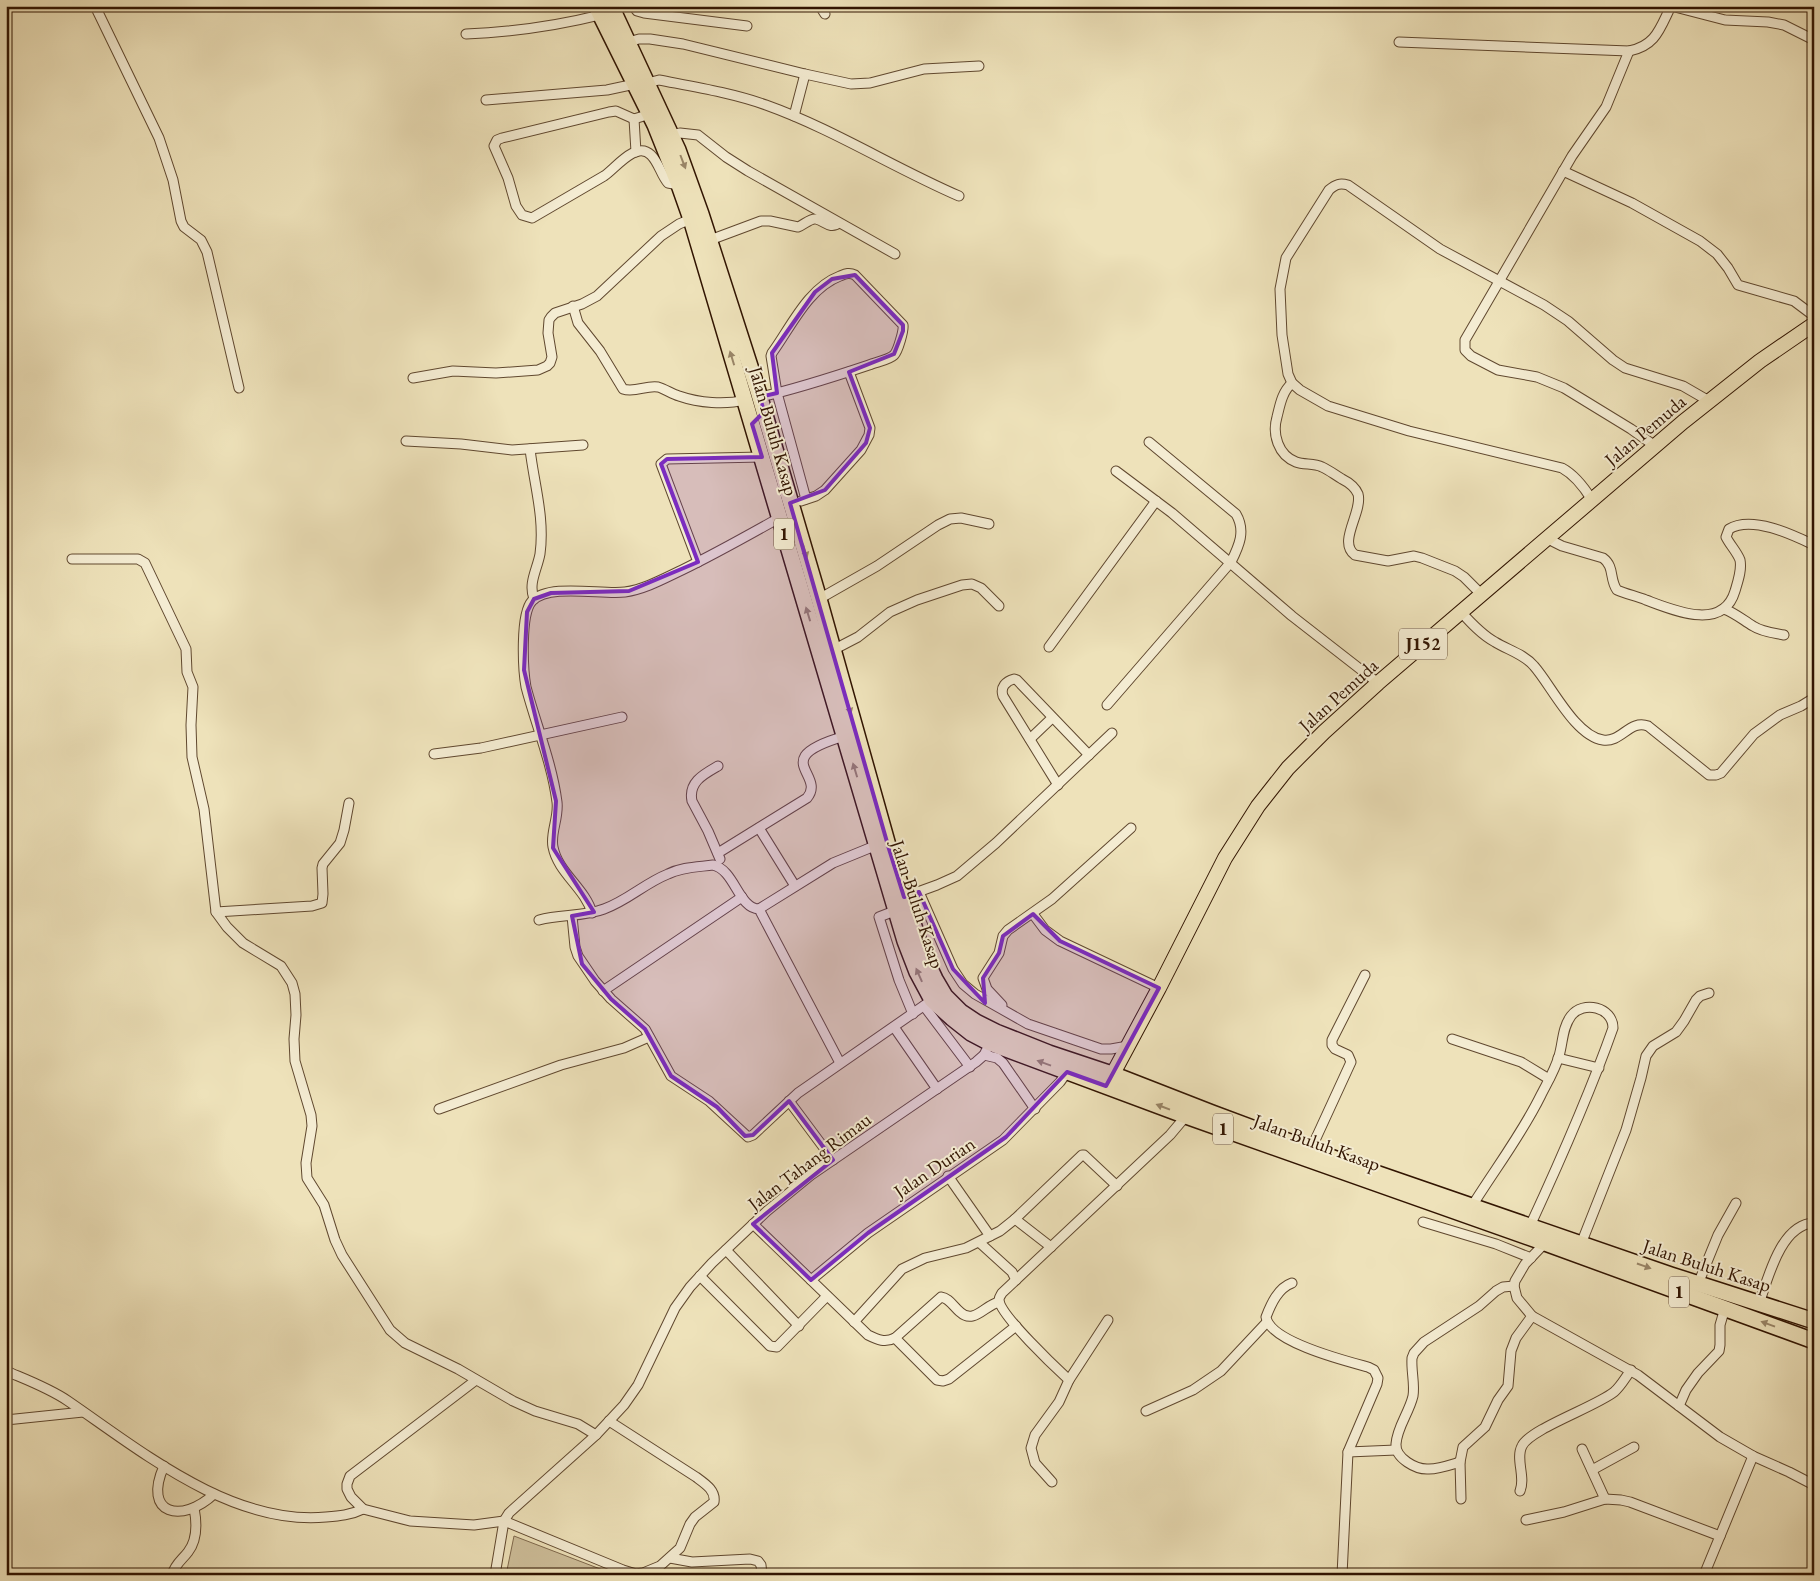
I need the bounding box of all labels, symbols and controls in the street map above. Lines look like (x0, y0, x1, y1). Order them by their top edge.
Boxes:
one-way arrow (679, 155, 687, 170)
one-way arrow (728, 350, 736, 365)
street label: Jalan Buluh Kasap (743, 362, 804, 499)
street label: Jalan Pemuda (1598, 389, 1692, 473)
road number: 1 (774, 518, 794, 550)
one-way arrow (801, 543, 809, 558)
one-way arrow (804, 606, 812, 621)
road number: J152 (1399, 629, 1447, 660)
street label: Jalan Pemuda (1292, 653, 1384, 739)
one-way arrow (846, 699, 854, 714)
one-way arrow (850, 762, 858, 777)
street label: Jalan Buluh Kasap (884, 835, 950, 972)
one-way arrow (914, 968, 922, 982)
one-way arrow (1036, 1059, 1051, 1067)
one-way arrow (1156, 1103, 1171, 1111)
street label: Jalan Tahang Rimau (741, 1107, 876, 1217)
street label: Jalan Buluh Kasap (1248, 1107, 1384, 1177)
road number: 1 (1213, 1114, 1233, 1144)
street label: Jalan Durian (887, 1131, 980, 1205)
street label: Jalan Buluh Kasap (1638, 1232, 1774, 1298)
one-way arrow (1637, 1262, 1652, 1270)
road number: 1 (1669, 1276, 1689, 1308)
one-way arrow (1760, 1320, 1775, 1328)

